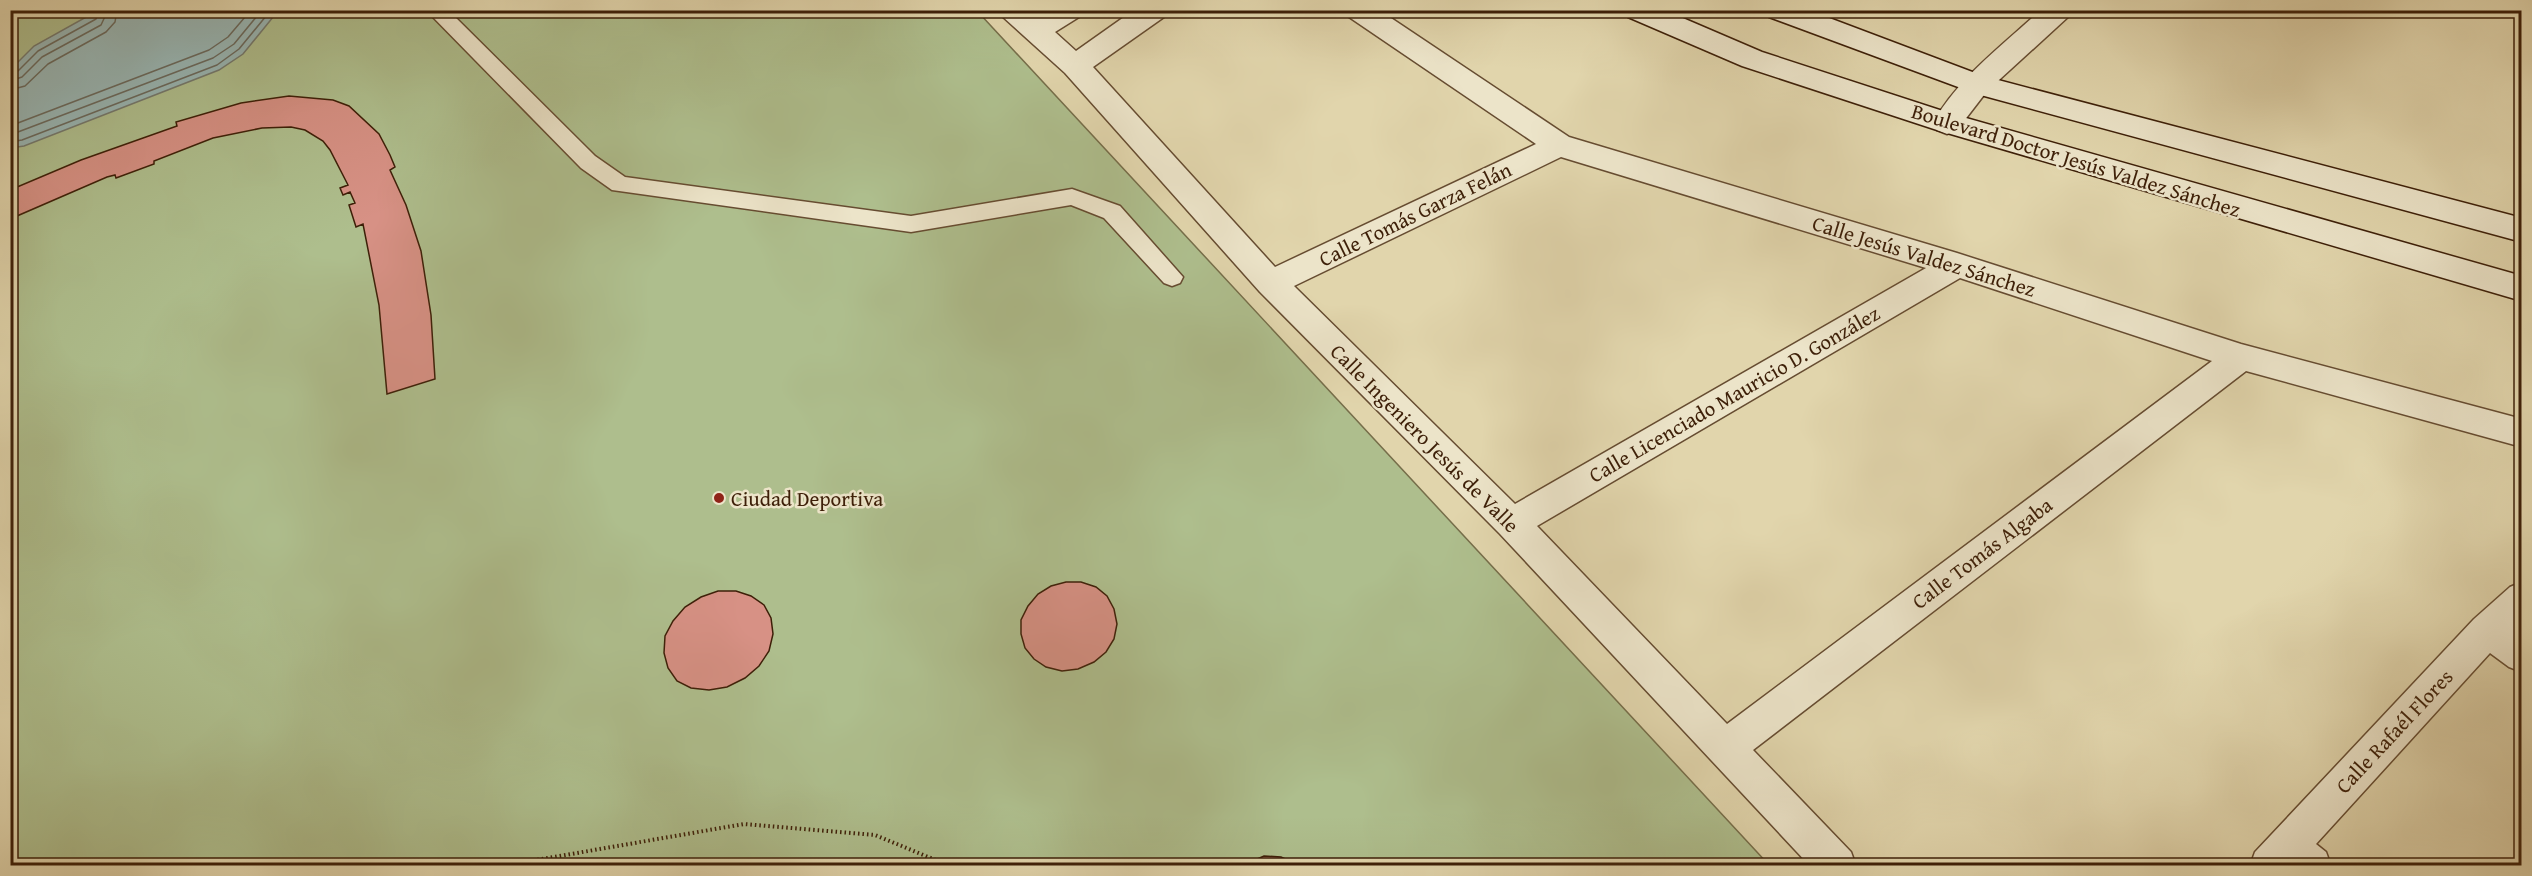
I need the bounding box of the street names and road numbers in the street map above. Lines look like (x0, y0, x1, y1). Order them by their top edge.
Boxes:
street label: Boulevard Doctor Jesús Valdez Sánchez (1908, 95, 2244, 225)
street label: Calle Tomás Garza Felán (1313, 154, 1517, 274)
street label: Calle Jesús Valdez Sánchez (1809, 207, 2039, 305)
street label: Calle Licenciado Mauricio D. González (1583, 298, 1885, 490)
street label: Calle Ingeniero Jesús de Valle (1323, 336, 1527, 540)
street label: Calle Tomás Algaba (1905, 490, 2059, 616)
street label: Calle Rafaél Flores (2328, 662, 2460, 800)

